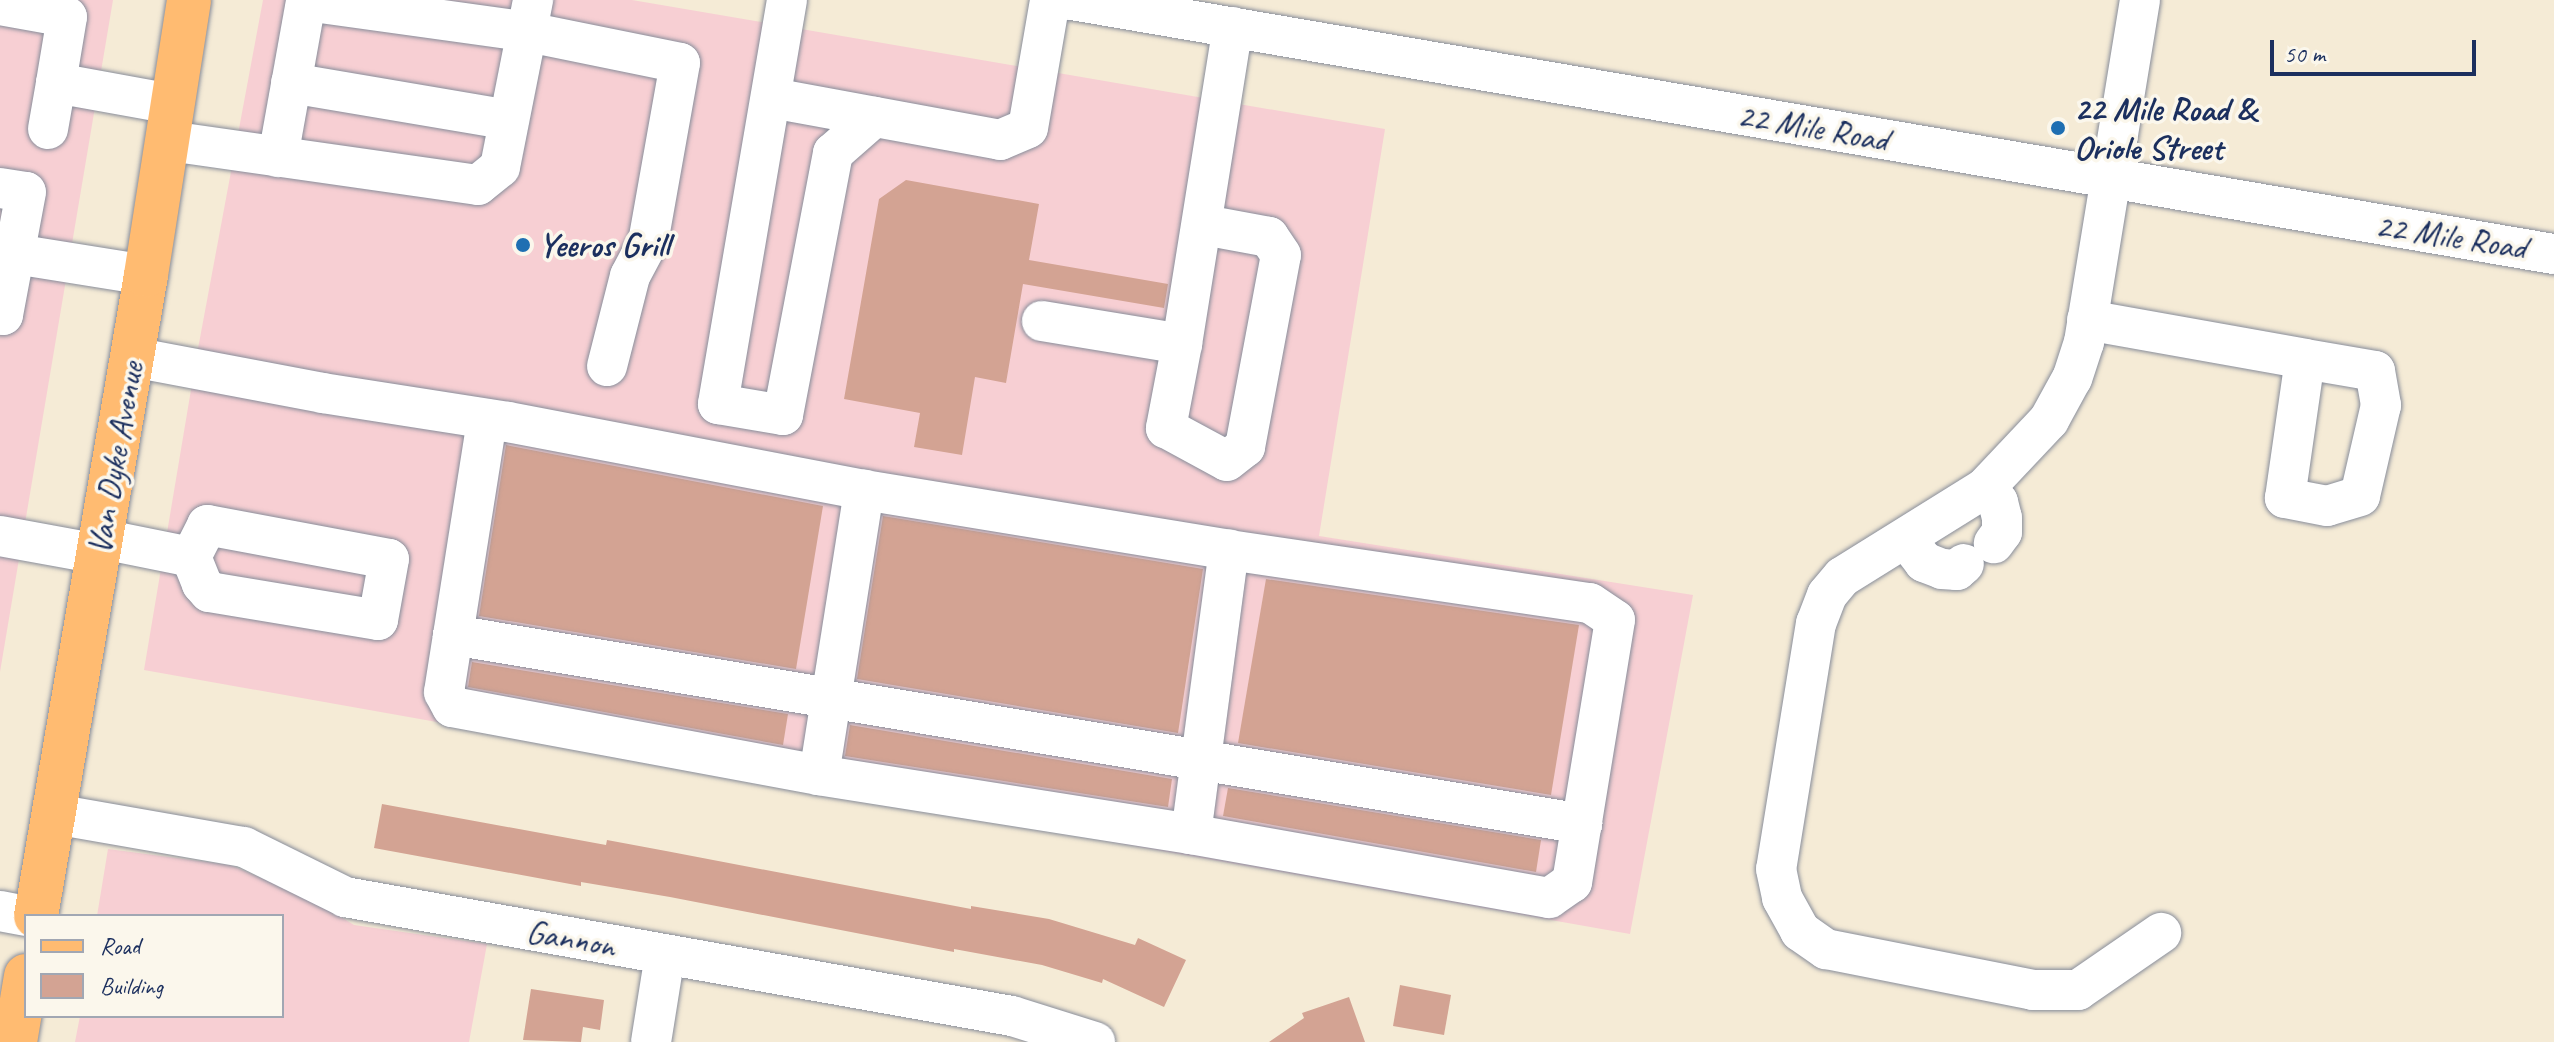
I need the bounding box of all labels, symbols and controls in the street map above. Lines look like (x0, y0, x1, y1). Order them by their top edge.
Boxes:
scale bar (2274, 24, 2480, 74)
text: 50 m (2284, 39, 2325, 69)
place label: 22 Mile Road & Oriole Street (2074, 88, 2256, 168)
street label: 22 Mile Road (1735, 94, 1891, 160)
marker: 22 Mile Road & Oriole Street (2049, 119, 2067, 137)
street label: 22 Mile Road (2373, 204, 2529, 268)
place label: Yeeros Grill (539, 225, 669, 265)
marker: Yeeros Grill (514, 236, 532, 254)
street label: Van Dyke Avenue (78, 359, 152, 557)
street label: Gannon (523, 910, 619, 966)
legend (24, 914, 284, 1018)
text: Road (100, 931, 140, 961)
text: Building (100, 971, 163, 1001)

